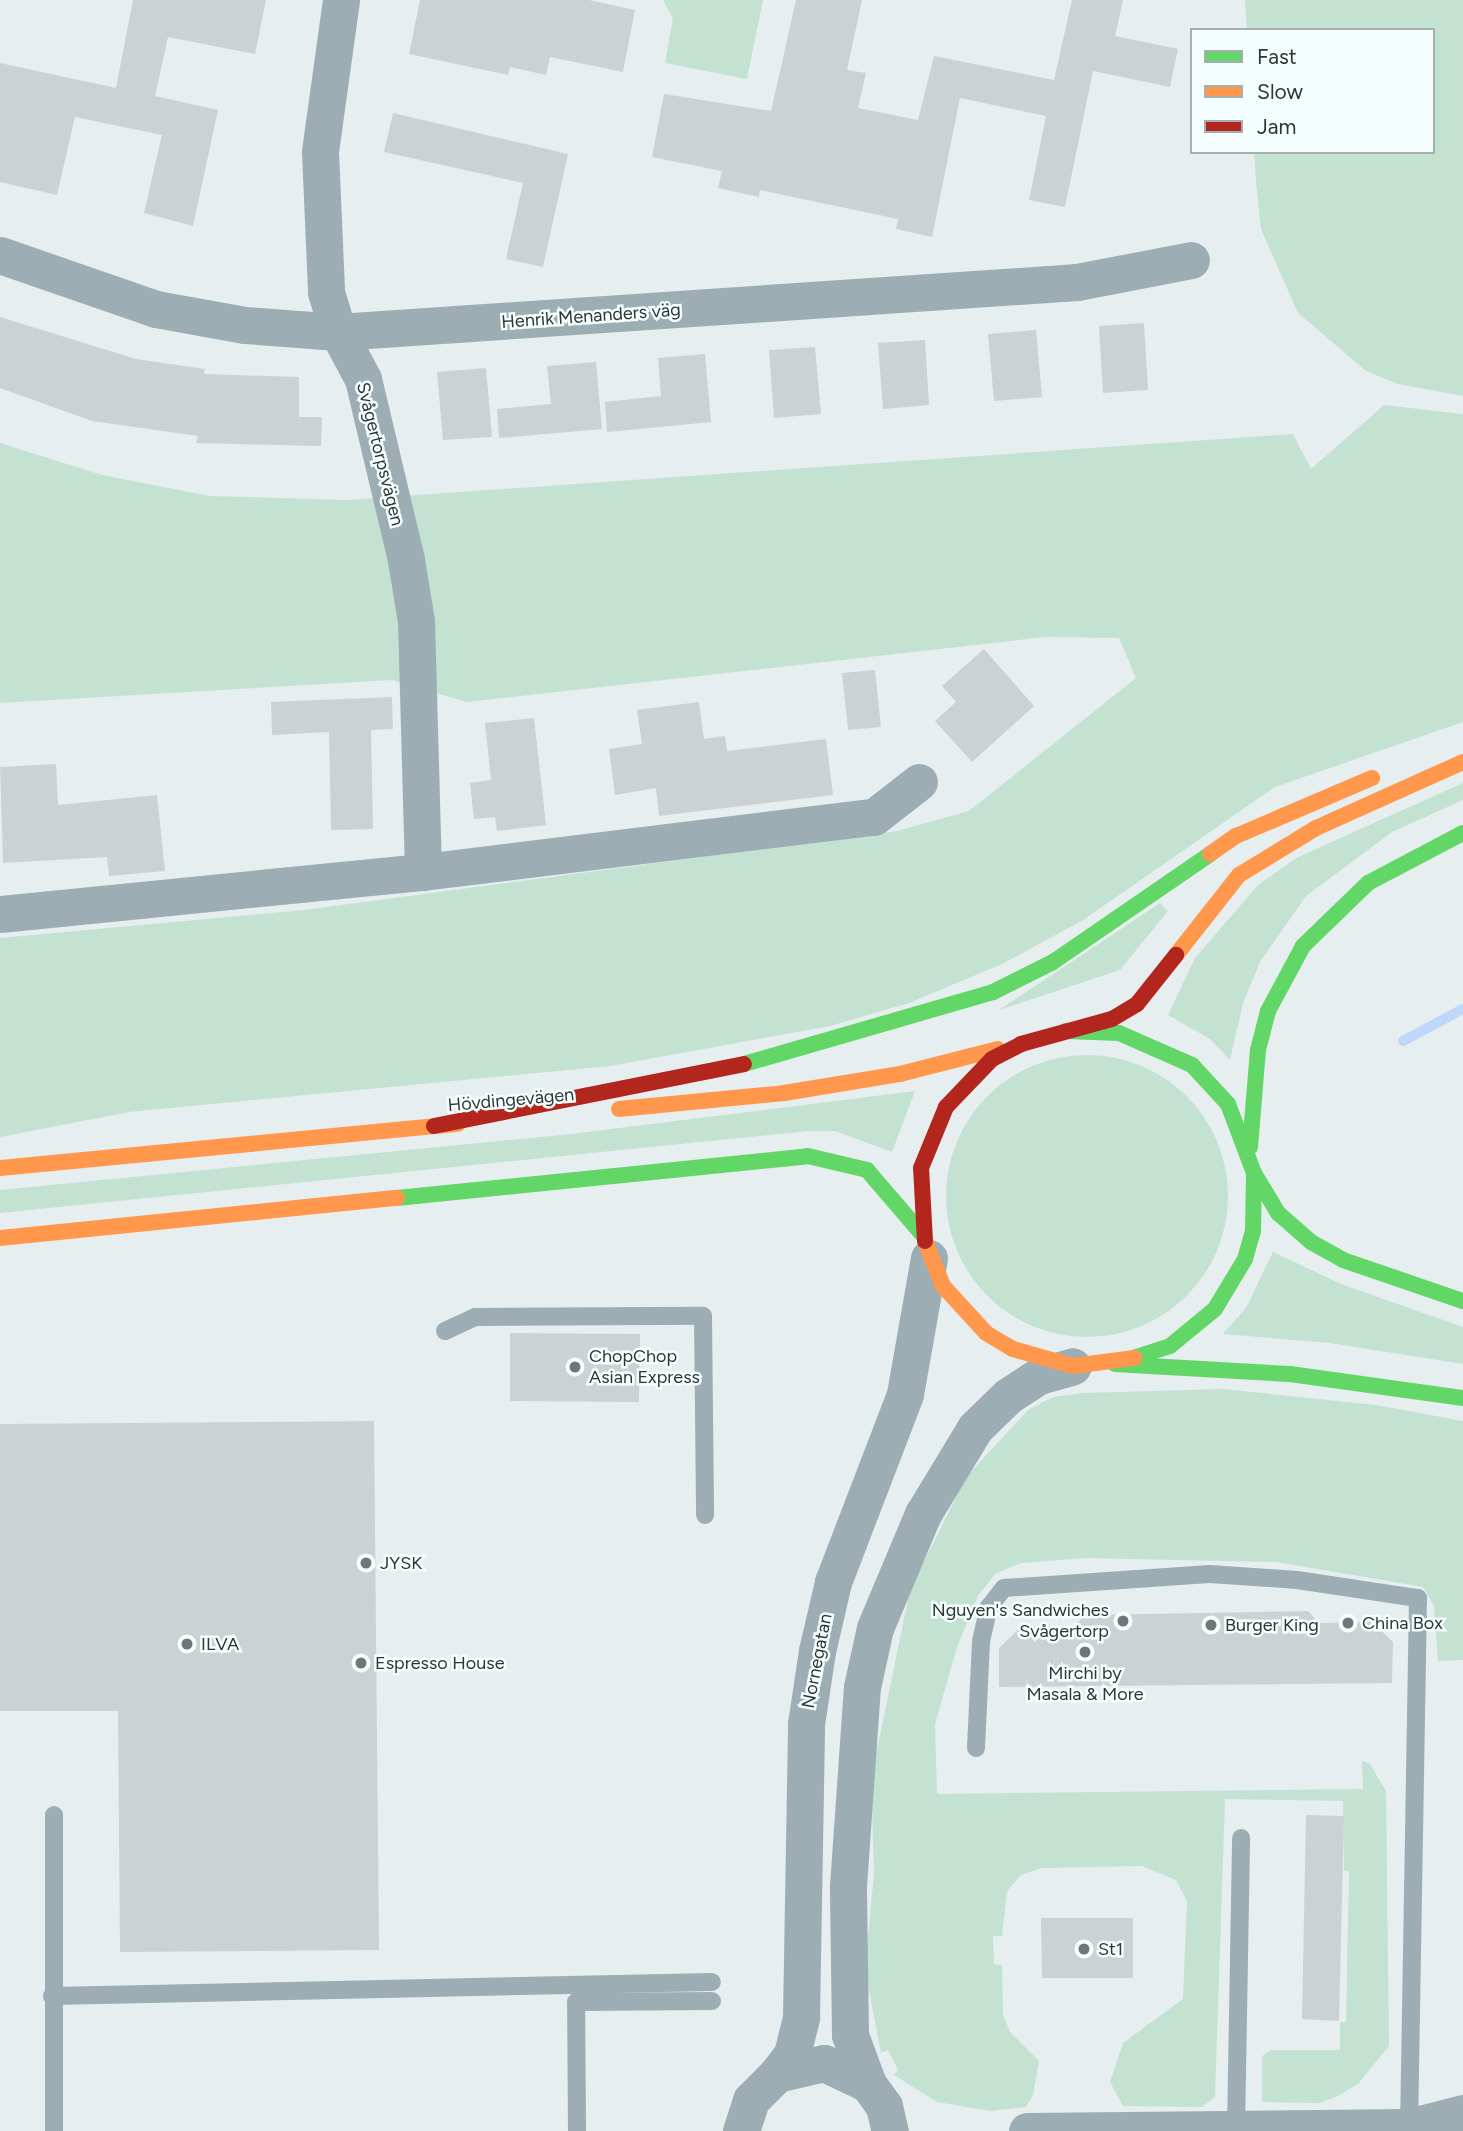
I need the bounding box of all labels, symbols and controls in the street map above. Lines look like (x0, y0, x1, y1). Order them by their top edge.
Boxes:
legend (1190, 28, 1435, 154)
text: Fast (1257, 44, 1297, 69)
text: Slow (1257, 79, 1303, 104)
text: Jam (1257, 114, 1296, 139)
street label: Henrik Menanders väg (501, 299, 681, 333)
street label: Svågertorpsvägen (352, 380, 408, 528)
street label: Hövdingevägen (447, 1084, 575, 1116)
place label: ChopChop Asian Express (589, 1346, 700, 1388)
marker: ChopChop Asian Express (567, 1359, 583, 1375)
place label: JYSK (380, 1552, 422, 1574)
marker: JYSK (358, 1555, 374, 1571)
place label: Nguyen's Sandwiches Svågertorp (932, 1600, 1109, 1642)
street label: Nornegatan (797, 1612, 837, 1710)
place label: China Box (1362, 1612, 1443, 1634)
marker: Nguyen's Sandwiches Svågertorp (1115, 1613, 1131, 1629)
place label: Burger King (1225, 1614, 1319, 1636)
marker: China Box (1340, 1615, 1356, 1631)
marker: Burger King (1203, 1617, 1219, 1633)
place label: ILVA (201, 1633, 239, 1655)
marker: ILVA (179, 1636, 195, 1652)
marker: Mirchi by Masala & More (1077, 1644, 1093, 1660)
place label: Espresso House (375, 1652, 504, 1674)
marker: Espresso House (353, 1655, 369, 1671)
place label: Mirchi by Masala & More (1026, 1663, 1144, 1706)
place label: St1 (1098, 1938, 1123, 1960)
marker: St1 (1076, 1941, 1092, 1957)

